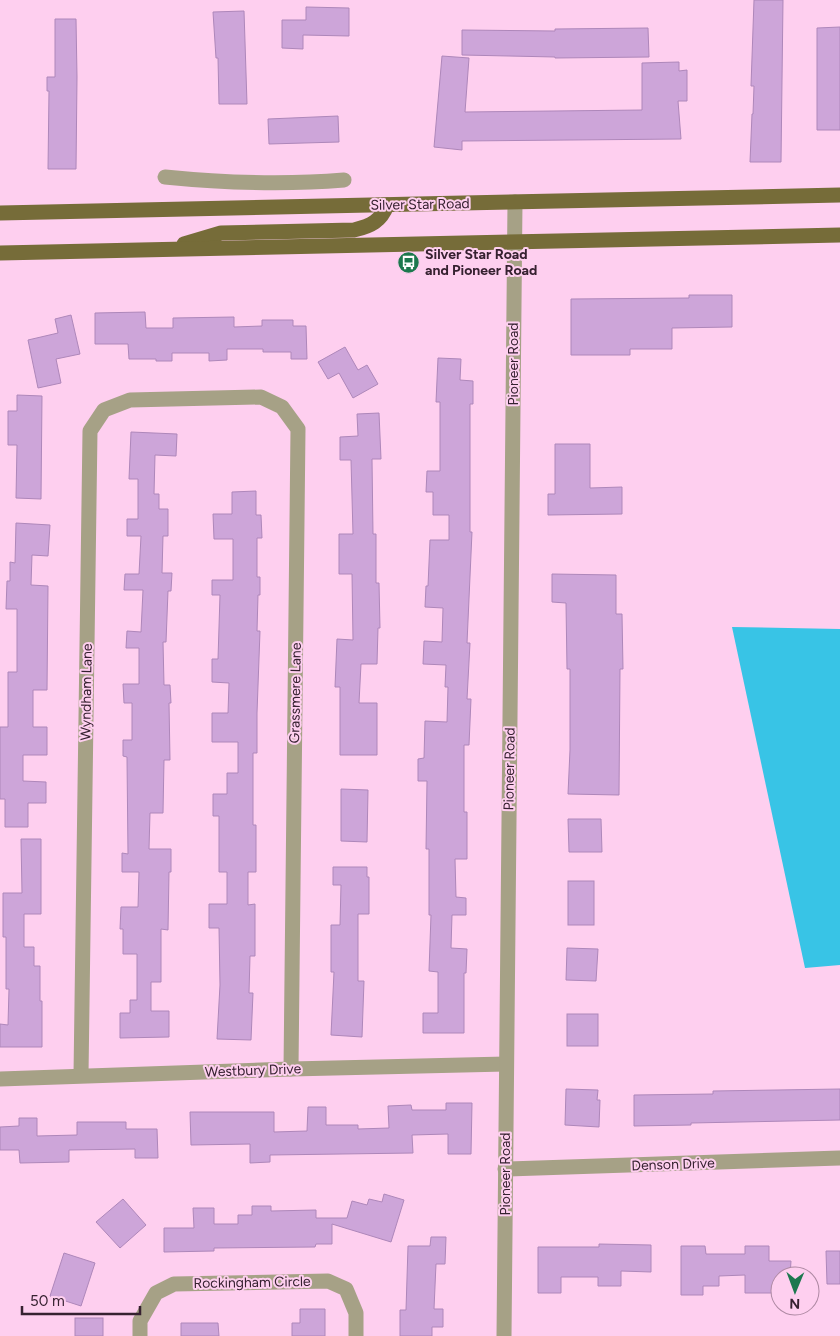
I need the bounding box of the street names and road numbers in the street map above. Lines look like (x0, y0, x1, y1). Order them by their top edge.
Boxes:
street label: Silver Star Road (370, 195, 470, 214)
street label: Pioneer Road (505, 323, 522, 406)
street label: Grassmere Lane (286, 642, 305, 744)
street label: Wyndham Lane (77, 643, 96, 741)
street label: Pioneer Road (500, 727, 519, 811)
street label: Westbury Drive (205, 1060, 302, 1081)
street label: Pioneer Road (497, 1133, 514, 1216)
street label: Denson Drive (631, 1155, 715, 1174)
street label: Rockingham Circle (193, 1273, 311, 1292)

